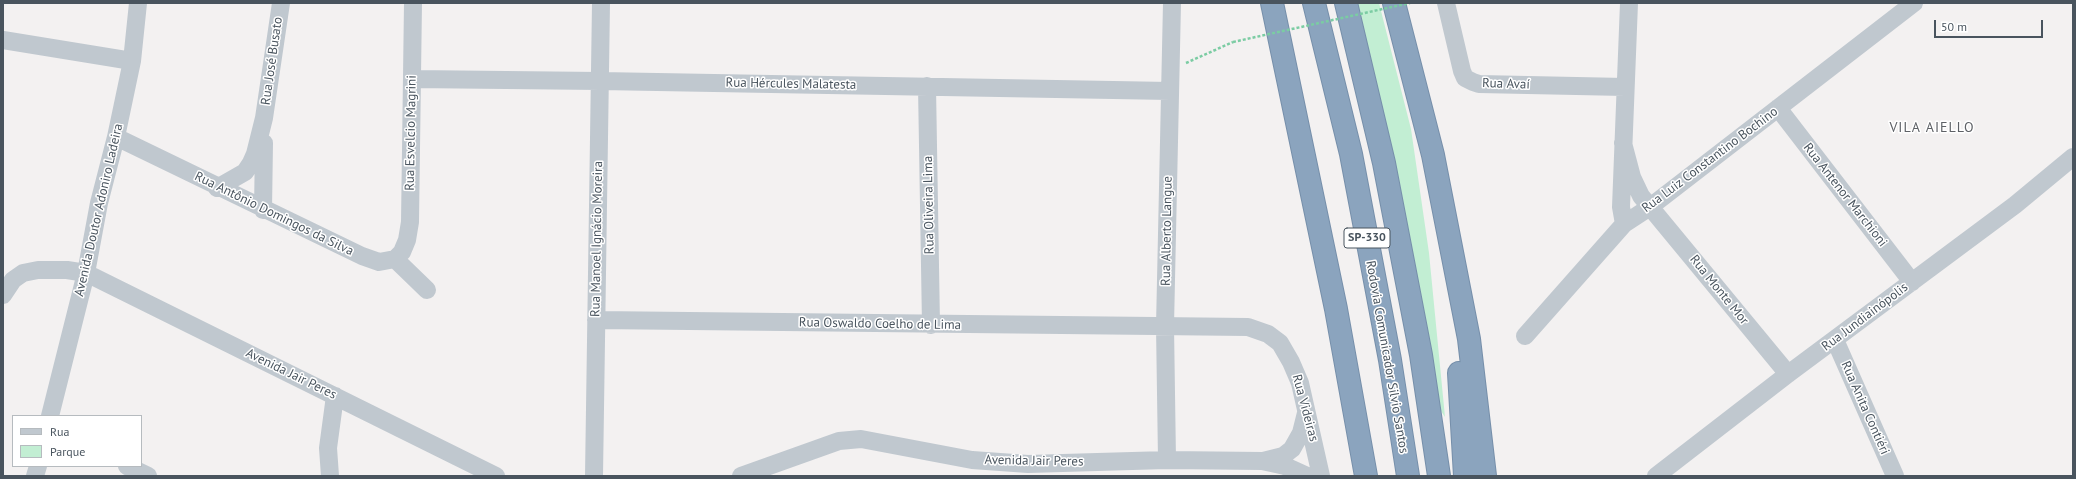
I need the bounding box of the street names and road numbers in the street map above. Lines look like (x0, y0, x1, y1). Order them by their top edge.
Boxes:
street label: Rua José Busato (258, 16, 286, 106)
street label: Rua Esvelcio Magrini (402, 75, 420, 191)
street label: Rua Hércules Malatesta (726, 75, 856, 93)
street label: Rua Avaí (1482, 75, 1530, 93)
street label: Rua Luiz Constantino Bochino (1639, 104, 1781, 216)
street label: Avenida Doutor Adoniro Ladeira (72, 122, 126, 298)
street label: Rua Antenor Marchioni (1800, 140, 1890, 250)
street label: Rua Oliveira Lima (920, 156, 938, 254)
street label: Rua Manoel Ignácio Moreira (588, 161, 606, 317)
street label: Rua Antônio Domingos da Silva (192, 169, 356, 259)
street label: Rua Alberto Langue (1158, 176, 1176, 286)
road number: SP-330 (1344, 228, 1390, 248)
street label: Rua Monte Mor (1686, 252, 1752, 328)
street label: Rodovia Comunicador Silvio Santos (1362, 259, 1412, 455)
street label: Rua Jundiainópolis (1819, 280, 1911, 354)
street label: Rua Oswaldo Coelho de Lima (799, 315, 961, 333)
street label: Avenida Jair Peres (243, 345, 339, 403)
street label: Rua Anita Contiéri (1837, 359, 1893, 457)
street label: Rua Videiras (1289, 373, 1321, 443)
street label: Avenida Jair Peres (984, 452, 1084, 470)

